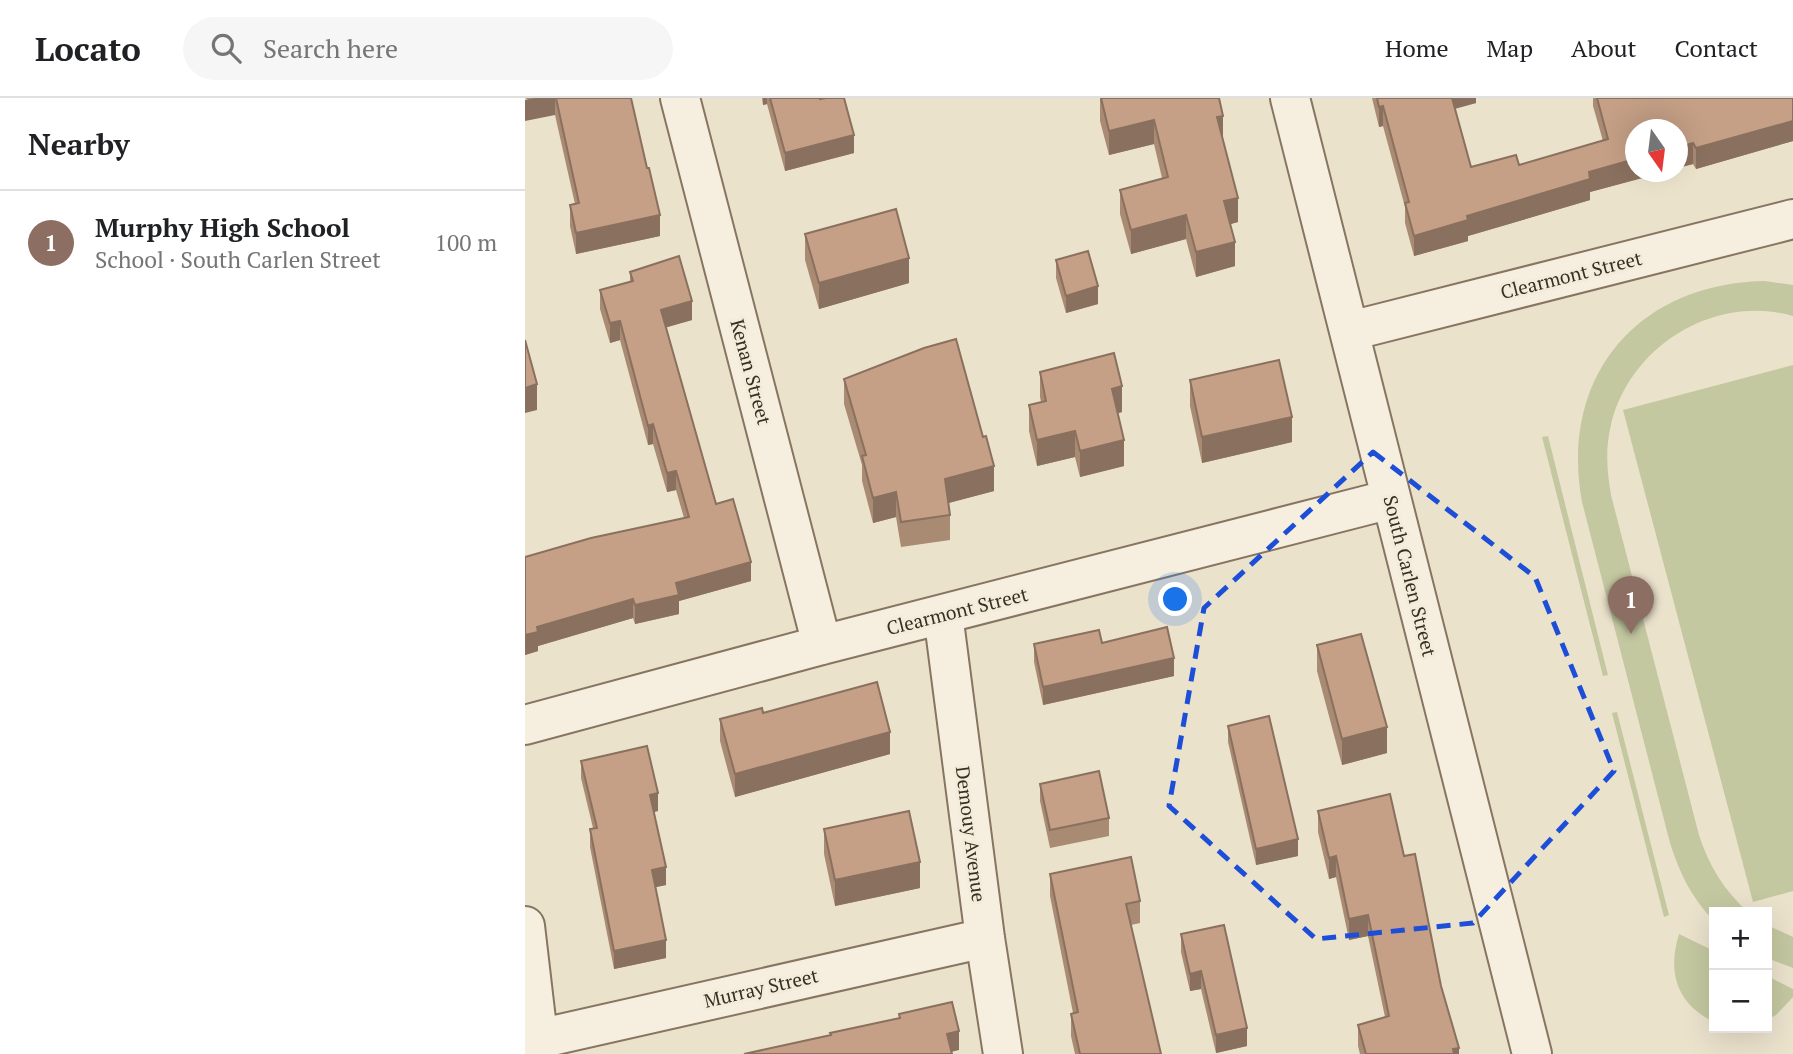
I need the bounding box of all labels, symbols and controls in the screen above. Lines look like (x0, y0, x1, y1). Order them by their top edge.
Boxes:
search box (183, 17, 673, 80)
text: Locato (35, 27, 141, 70)
icon: search (207, 29, 245, 67)
text: Search here (263, 31, 398, 65)
text: Home (1385, 32, 1449, 64)
text: Map (1487, 32, 1533, 64)
text: About (1571, 32, 1637, 64)
text: Contact (1675, 32, 1758, 64)
north arrow (1625, 119, 1688, 182)
text: Nearby (28, 124, 130, 164)
text: Murphy High School (95, 210, 350, 244)
text: 1 (45, 227, 58, 258)
text: 100 m (435, 227, 497, 258)
text: School · South Carlen Street (95, 244, 381, 275)
street label: Clearmont Street (1498, 245, 1644, 304)
street label: Kenan Street (725, 316, 778, 427)
street label: South Carlen Street (1378, 493, 1443, 659)
pin: 1 (1608, 576, 1654, 634)
street label: Clearmont Street (884, 581, 1030, 640)
your location (1158, 582, 1192, 616)
street label: Demouy Avenue (951, 764, 992, 903)
map controls (1709, 907, 1772, 1033)
button: + (1709, 907, 1772, 970)
street label: Murray Street (701, 962, 820, 1013)
button: − (1709, 970, 1772, 1033)

